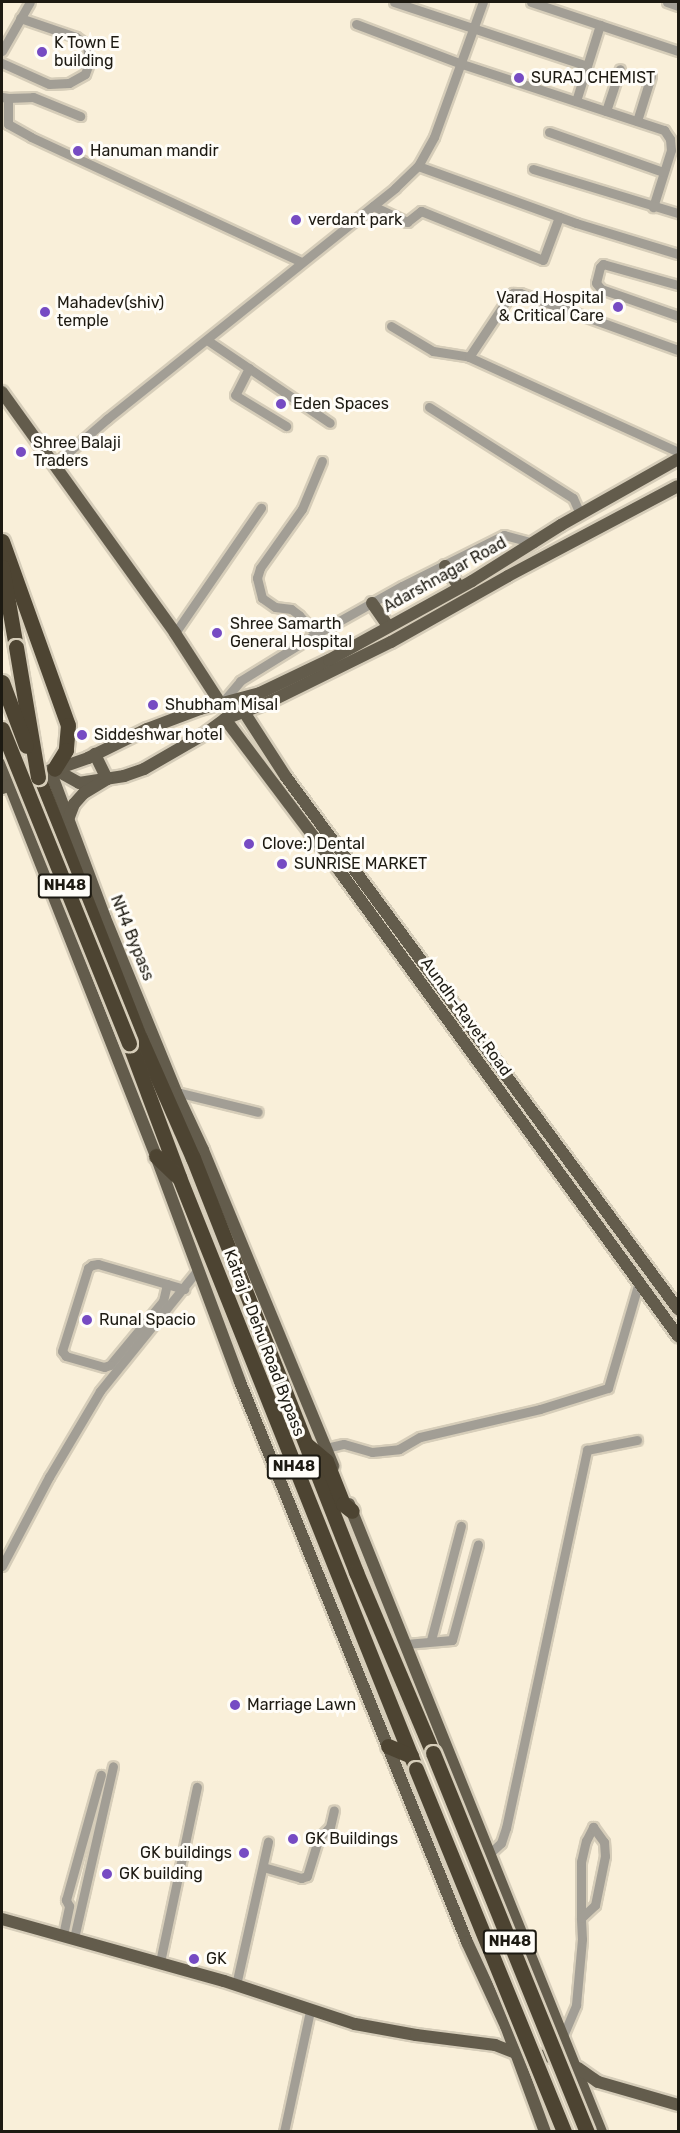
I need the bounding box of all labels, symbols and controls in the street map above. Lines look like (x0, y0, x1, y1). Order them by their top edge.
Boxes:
place label: K Town E building (54, 33, 120, 71)
marker: K Town E building (35, 45, 49, 59)
place label: SURAJ CHEMIST (531, 68, 655, 88)
marker: SURAJ CHEMIST (512, 71, 526, 85)
place label: Hanuman mandir (90, 141, 218, 161)
marker: Hanuman mandir (71, 144, 85, 158)
place label: verdant park (308, 210, 402, 230)
marker: verdant park (289, 213, 303, 227)
place label: Varad Hospital & Critical Care (496, 288, 604, 326)
place label: Mahadev(shiv) temple (57, 293, 164, 331)
marker: Varad Hospital & Critical Care (609, 298, 627, 316)
marker: Mahadev(shiv) temple (38, 305, 52, 319)
place label: Eden Spaces (293, 394, 389, 414)
marker: Eden Spaces (274, 397, 288, 411)
place label: Shree Balaji Traders (33, 433, 121, 471)
marker: Shree Balaji Traders (14, 445, 28, 459)
street label: Adarshnagar Road (380, 533, 510, 617)
place label: Shree Samarth General Hospital (230, 614, 352, 652)
marker: Shree Samarth General Hospital (208, 624, 226, 642)
place label: Shubham Misal (165, 695, 278, 715)
marker: Shubham Misal (146, 698, 160, 712)
place label: Siddeshwar hotel (94, 725, 223, 745)
marker: Siddeshwar hotel (75, 728, 89, 742)
place label: Clove:) Dental (262, 834, 365, 854)
marker: Clove:) Dental (240, 835, 258, 853)
place label: SUNRISE MARKET (294, 854, 427, 874)
marker: SUNRISE MARKET (275, 857, 289, 871)
road number: NH48 (36, 874, 94, 898)
street label: NH4 Bypass (106, 892, 158, 984)
street label: Aundh-Ravet Road (417, 954, 515, 1080)
street label: Katraj - Dehu Road Bypass (219, 1247, 309, 1439)
place label: Runal Spacio (99, 1310, 196, 1330)
marker: Runal Spacio (80, 1313, 94, 1327)
road number: NH48 (266, 1455, 322, 1479)
place label: Marriage Lawn (247, 1695, 356, 1715)
marker: Marriage Lawn (228, 1698, 242, 1712)
place label: GK Buildings (305, 1829, 398, 1849)
marker: GK Buildings (286, 1832, 300, 1846)
place label: GK buildings (140, 1843, 232, 1863)
marker: GK buildings (237, 1846, 251, 1860)
place label: GK building (119, 1864, 203, 1884)
marker: GK building (100, 1867, 114, 1881)
road number: NH48 (482, 1930, 538, 1954)
place label: GK (206, 1949, 227, 1969)
marker: GK (187, 1952, 201, 1966)

